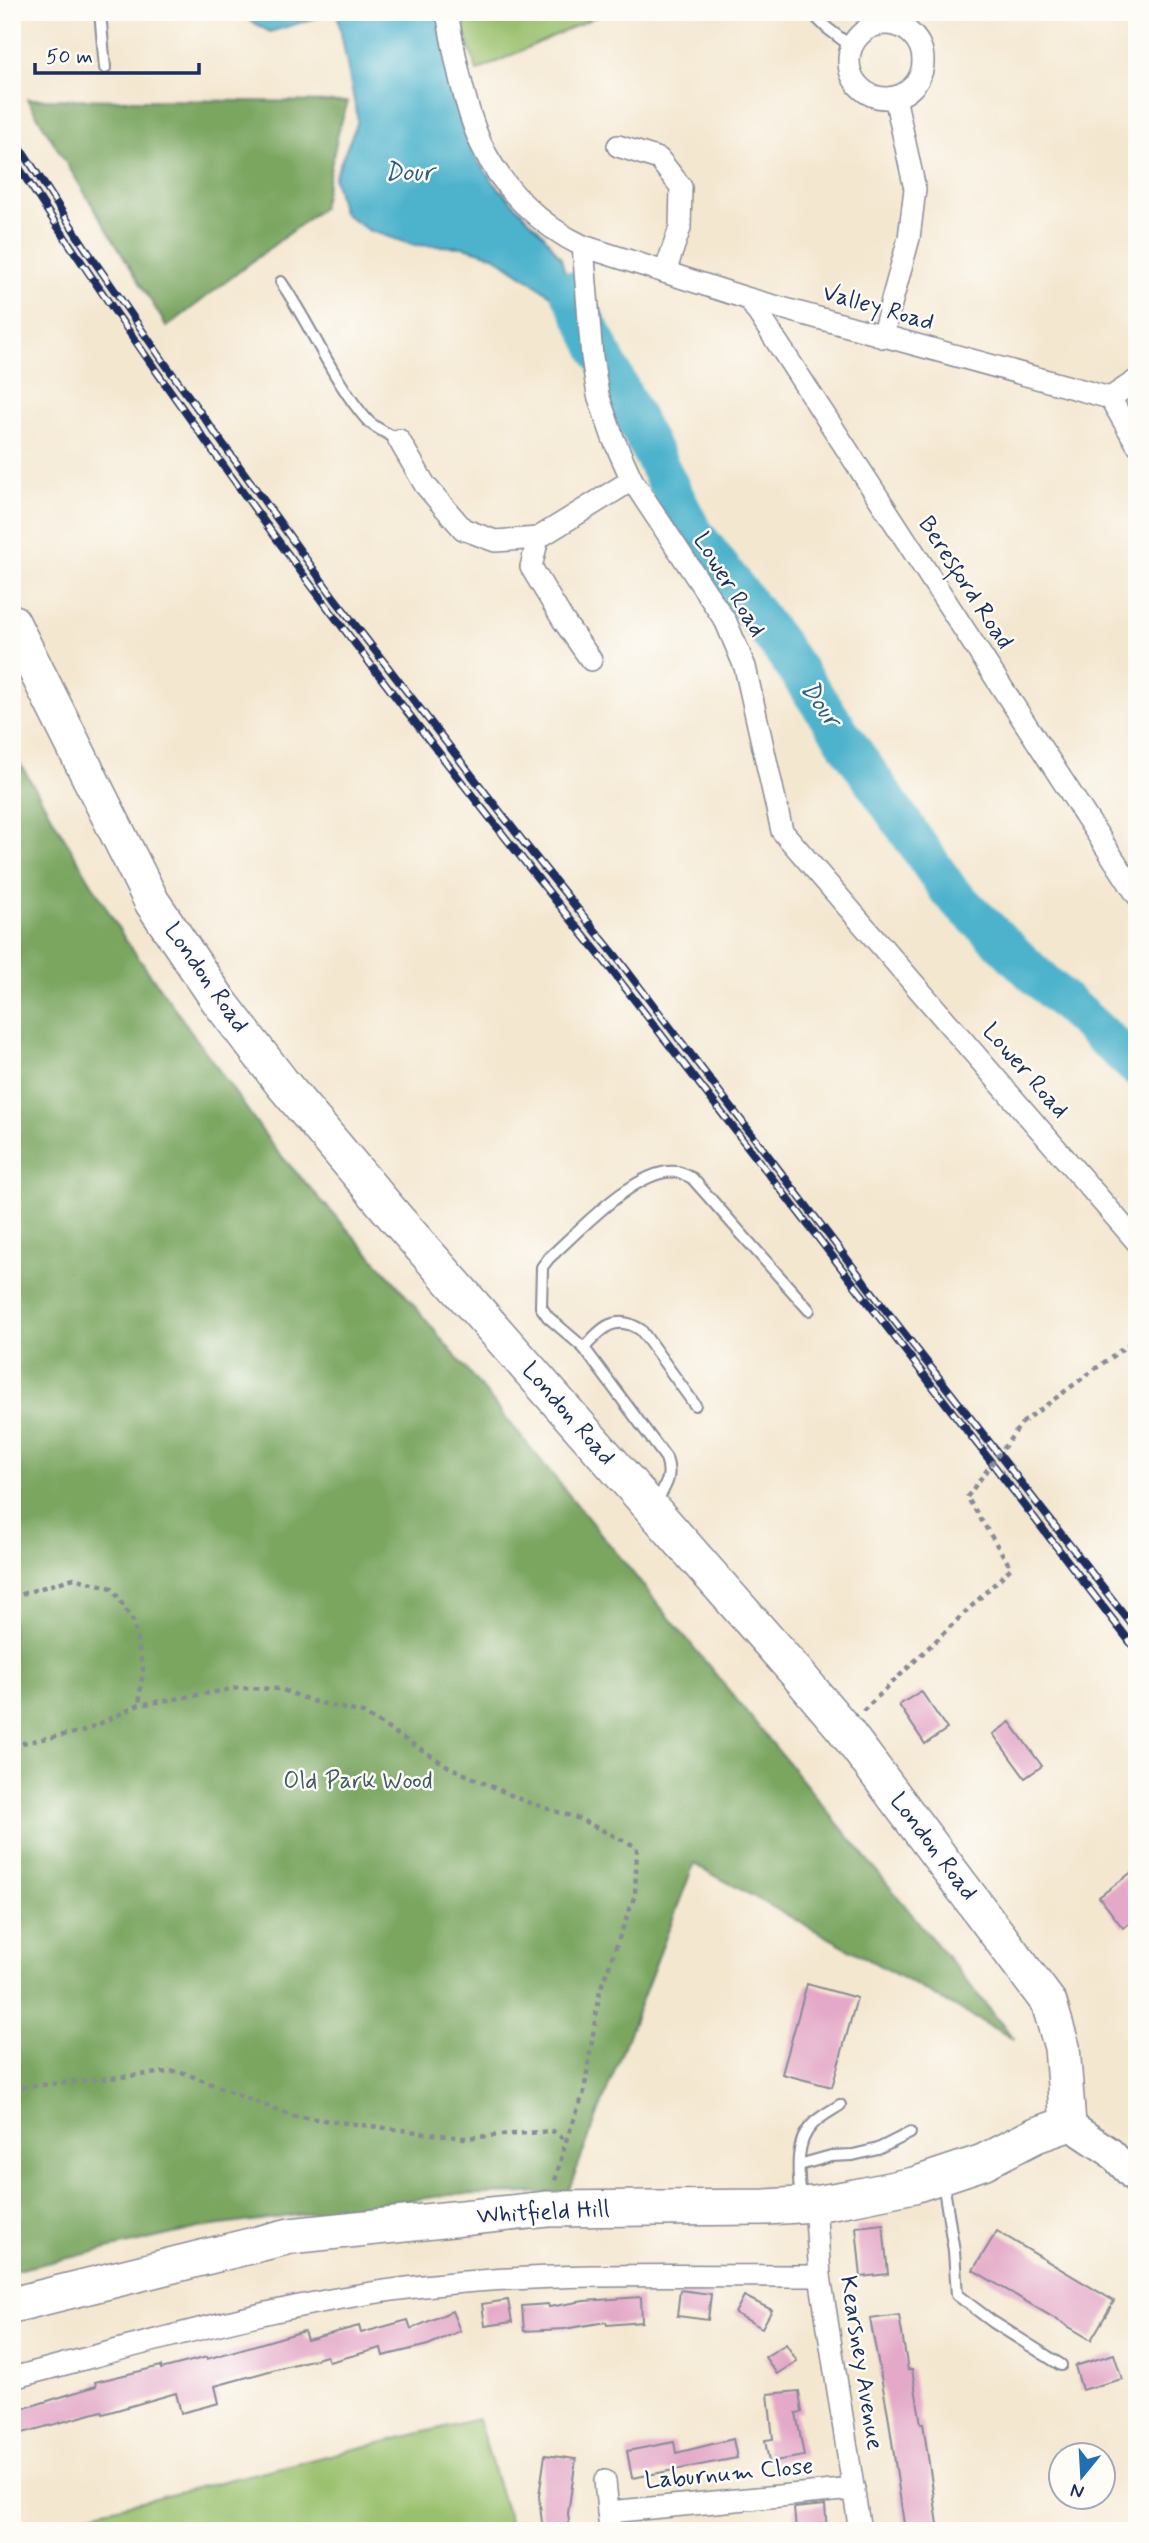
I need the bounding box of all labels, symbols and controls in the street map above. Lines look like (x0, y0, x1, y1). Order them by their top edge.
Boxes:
scale bar (35, 32, 200, 76)
text: 50 m (46, 43, 93, 71)
water label: Dour (384, 156, 437, 190)
street label: Valley Road (819, 277, 937, 339)
street label: Beresford Road (909, 511, 1020, 657)
street label: Lower Road (686, 527, 772, 643)
water label: Dour (792, 674, 850, 737)
street label: London Road (157, 917, 255, 1039)
street label: Lower Road (975, 1017, 1075, 1125)
street label: London Road (514, 1356, 622, 1472)
park label: Old Park Wood (283, 1766, 433, 1797)
street label: London Road (882, 1787, 984, 1907)
street label: Whitfield Hill (476, 2194, 610, 2232)
street label: Kearsney Avenue (832, 2274, 890, 2453)
north arrow (1048, 2442, 1118, 2512)
street label: Laburnum Close (643, 2451, 815, 2497)
text: N (1067, 2477, 1087, 2505)

